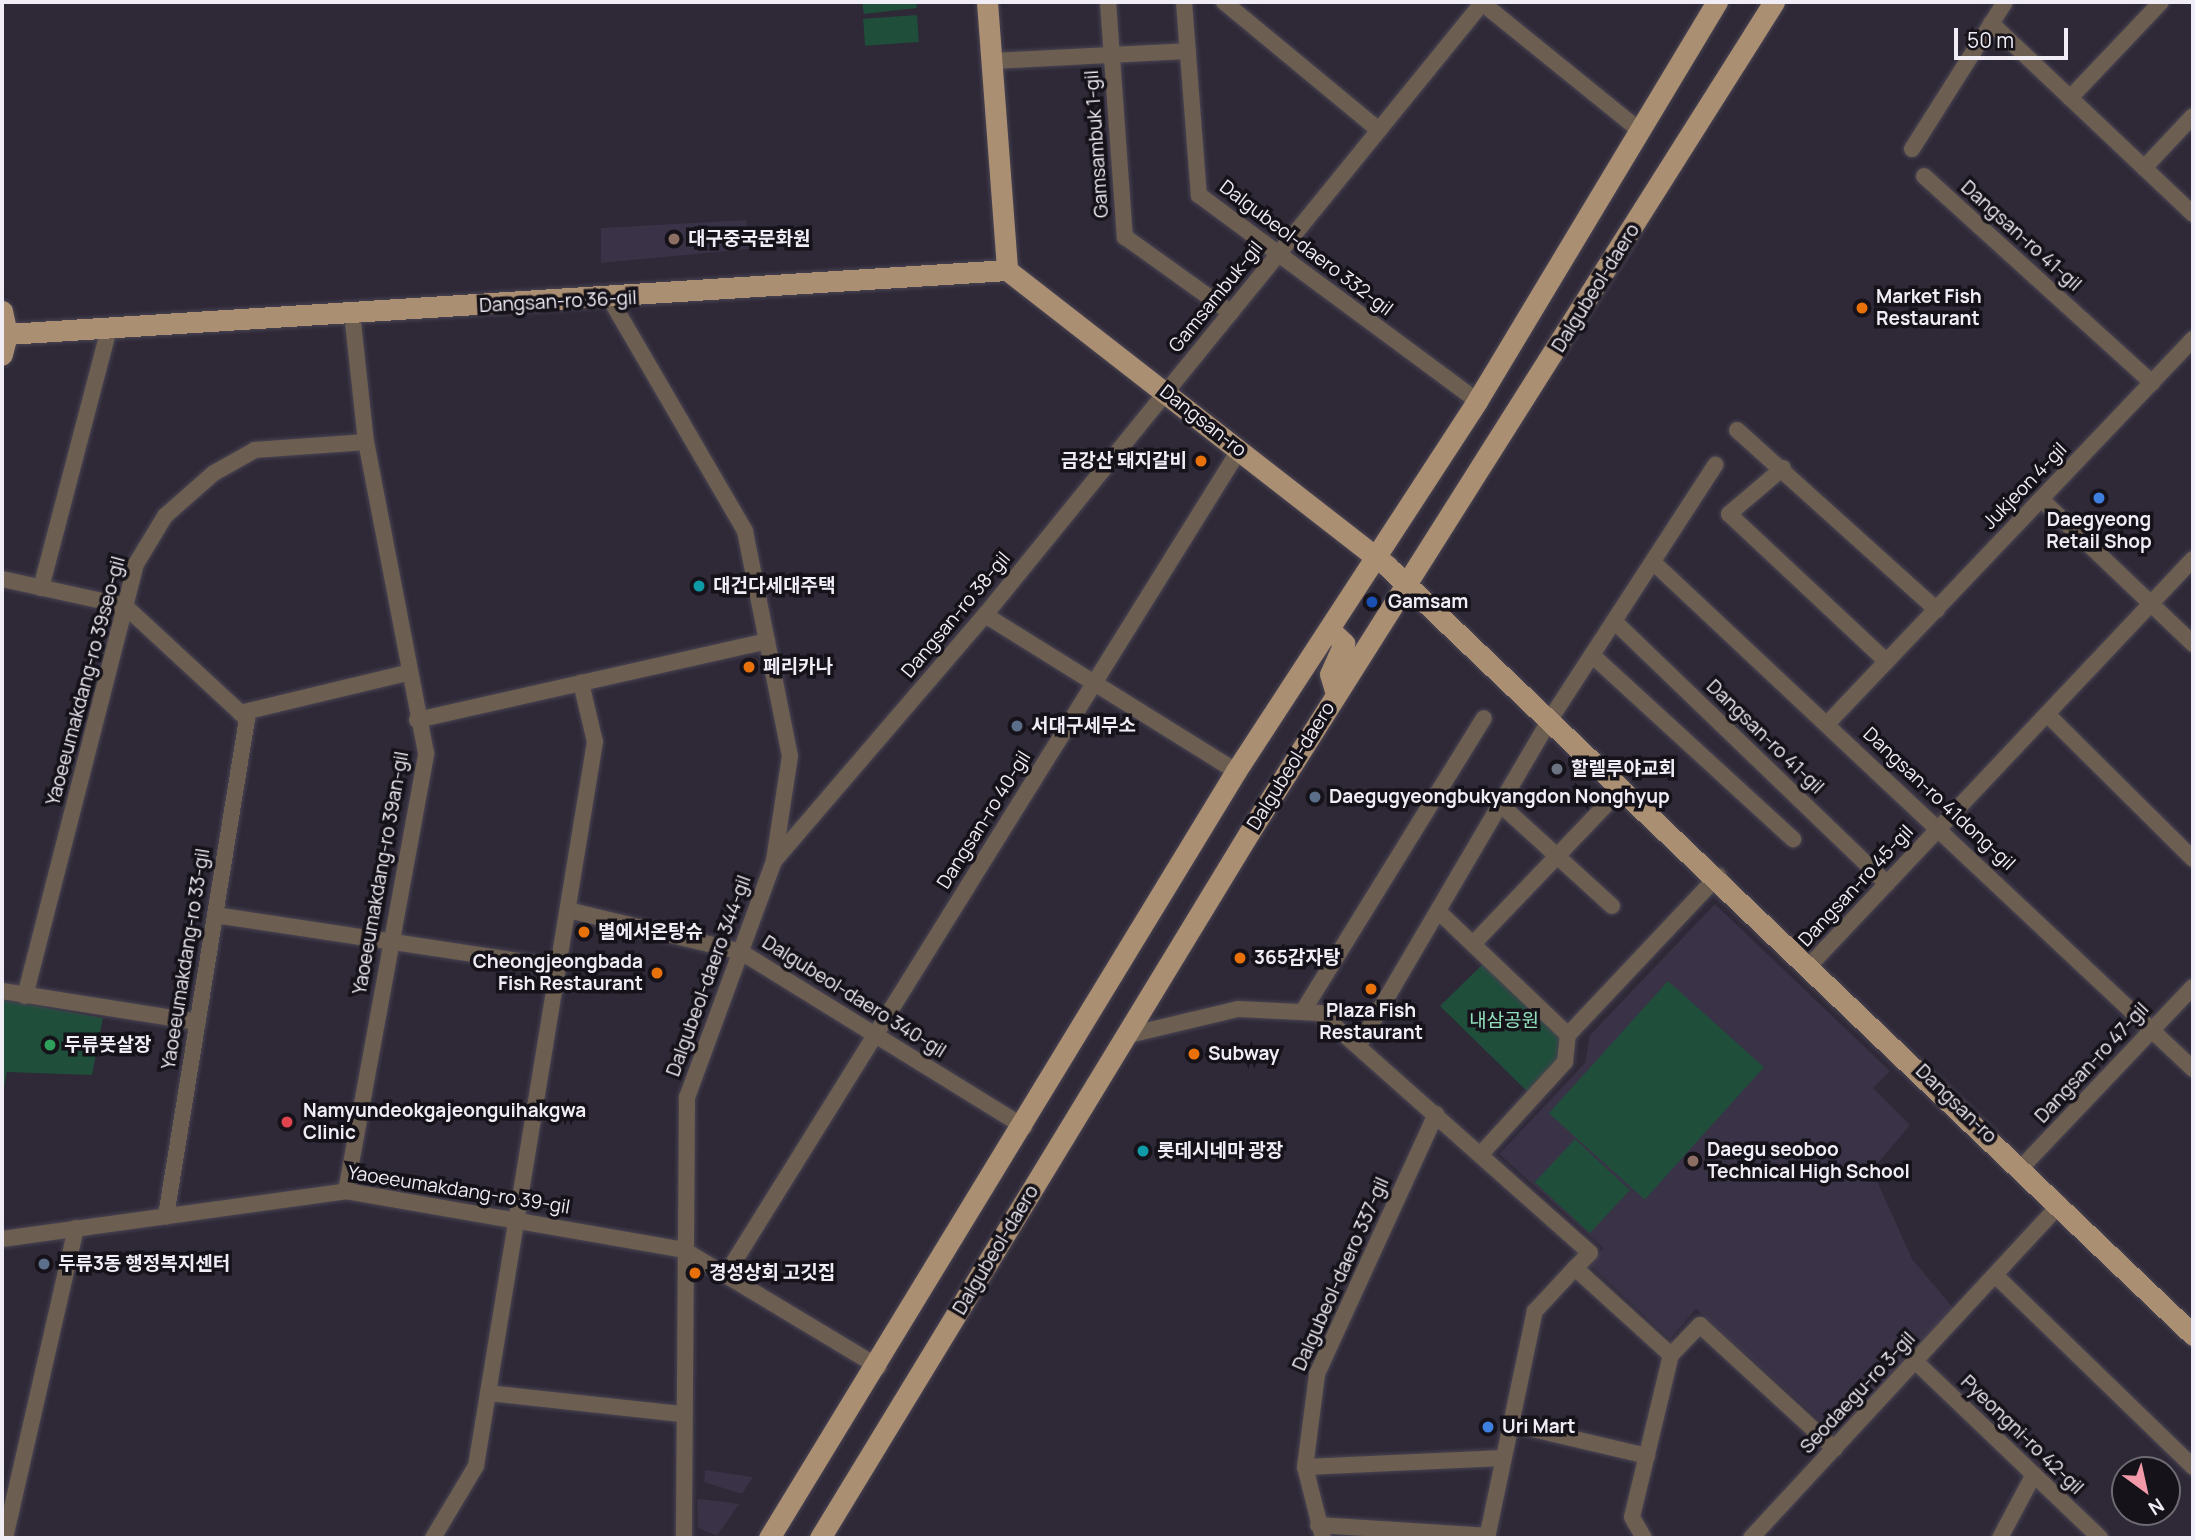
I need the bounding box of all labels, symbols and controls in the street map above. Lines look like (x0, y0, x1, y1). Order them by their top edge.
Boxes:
scale bar (1957, 14, 2071, 58)
text: 50 m (1967, 26, 2014, 54)
street label: Gamsambuk 1-gil (1080, 69, 1114, 219)
street label: Dalgubeol-daero 332-gil (1215, 175, 1397, 321)
street label: Dangsan-ro 41-gil (1956, 176, 2086, 296)
street label: Dalgubeol-daero (1547, 220, 1645, 356)
place label: 대구중국문화원 (688, 228, 810, 250)
marker: 대구중국문화원 (666, 231, 682, 247)
street label: Gamsambuk-gil (1164, 237, 1268, 357)
street label: Dangsan-ro 36-gil (479, 286, 637, 318)
place label: Market Fish Restaurant (1876, 286, 1982, 330)
marker: Market Fish Restaurant (1854, 300, 1870, 316)
street label: Dangsan-ro (1155, 380, 1251, 462)
street label: Jukjeon 4-gil (1978, 438, 2072, 534)
place label: 금강산 돼지갈비 (1061, 450, 1187, 472)
marker: 금강산 돼지갈비 (1193, 453, 1209, 469)
marker: Daegyeong Retail Shop (2091, 490, 2107, 506)
place label: Daegyeong Retail Shop (2046, 509, 2152, 553)
street label: Dangsan-ro 38-gil (897, 548, 1015, 682)
street label: Yaoeeumakdang-ro 39seo-gil (42, 554, 130, 808)
place label: 대건다세대주택 (713, 575, 835, 597)
marker: 대건다세대주택 (691, 578, 707, 594)
place label: Gamsam (1388, 591, 1468, 613)
marker: Gamsam (1362, 592, 1382, 612)
place label: 페리카나 (763, 656, 833, 678)
marker: 페리카나 (741, 659, 757, 675)
street label: Dangsan-ro 41-gil (1702, 675, 1828, 799)
street label: Dalgubeol-daero (1242, 698, 1340, 834)
place label: 서대구세무소 (1031, 715, 1136, 737)
marker: 서대구세무소 (1009, 718, 1025, 734)
street label: Dangsan-ro 41dong-gil (1858, 723, 2020, 875)
street label: Dangsan-ro 40-gil (932, 747, 1036, 893)
street label: Yaoeeumakdang-ro 39an-gil (348, 750, 414, 996)
place label: 할렐루야교회 (1571, 758, 1676, 780)
marker: 할렐루야교회 (1549, 761, 1565, 777)
place label: Daegugyeongbukyangdon Nonghyup (1329, 786, 1670, 808)
marker: Daegugyeongbukyangdon Nonghyup (1307, 789, 1323, 805)
street label: Dangsan-ro 45-gil (1794, 821, 1918, 951)
street label: Yaoeeumakdang-ro 33-gil (157, 847, 215, 1071)
street label: Dalgubeol-daero 344-gil (662, 872, 756, 1080)
place label: 별에서온탕슈 (598, 921, 703, 943)
marker: 별에서온탕슈 (576, 924, 592, 940)
street label: Dalgubeol-daero 340-gil (758, 931, 950, 1063)
place label: 365감자탕 (1254, 947, 1340, 969)
marker: 365감자탕 (1232, 950, 1248, 966)
place label: Cheongjeongbada Fish Restaurant (473, 951, 643, 995)
marker: Cheongjeongbada Fish Restaurant (649, 965, 665, 981)
marker: Plaza Fish Restaurant (1363, 981, 1379, 997)
street label: Dangsan-ro 47-gil (2030, 998, 2154, 1128)
place label: Plaza Fish Restaurant (1319, 1000, 1423, 1044)
park label: 내삼공원 (1469, 1010, 1539, 1032)
place label: 두류풋살장 (64, 1034, 151, 1056)
marker: 두류풋살장 (42, 1037, 58, 1053)
place label: Subway (1208, 1043, 1279, 1065)
marker: Subway (1186, 1046, 1202, 1062)
street label: Dangsan-ro (1911, 1060, 2001, 1148)
place label: Namyundeokgajeonguihakgwa Clinic (303, 1100, 586, 1144)
marker: Namyundeokgajeonguihakgwa Clinic (277, 1112, 297, 1132)
place label: Daegu seoboo Technical High School (1707, 1139, 1910, 1183)
place label: 롯데시네마 광장 (1157, 1140, 1283, 1162)
marker: 롯데시네마 광장 (1135, 1143, 1151, 1159)
marker: Daegu seoboo Technical High School (1685, 1153, 1701, 1169)
street label: Yaoeeumakdang-ro 39-gil (346, 1161, 572, 1219)
street label: Dalgubeol-daero 337-gil (1288, 1174, 1394, 1374)
street label: Dalgubeol-daero (948, 1181, 1044, 1319)
place label: 두류3동 행정복지센터 (58, 1253, 230, 1275)
marker: 두류3동 행정복지센터 (36, 1256, 52, 1272)
place label: 경성상회 고깃집 (709, 1262, 835, 1284)
marker: 경성상회 고깃집 (687, 1265, 703, 1281)
street label: Seodaegu-ro 3-gil (1796, 1328, 1920, 1458)
street label: Pyeongni-ro 42-gil (1956, 1371, 2088, 1499)
place label: Uri Mart (1502, 1416, 1575, 1438)
marker: Uri Mart (1480, 1419, 1496, 1435)
north arrow (2111, 1456, 2181, 1526)
text: N (2144, 1492, 2169, 1522)

